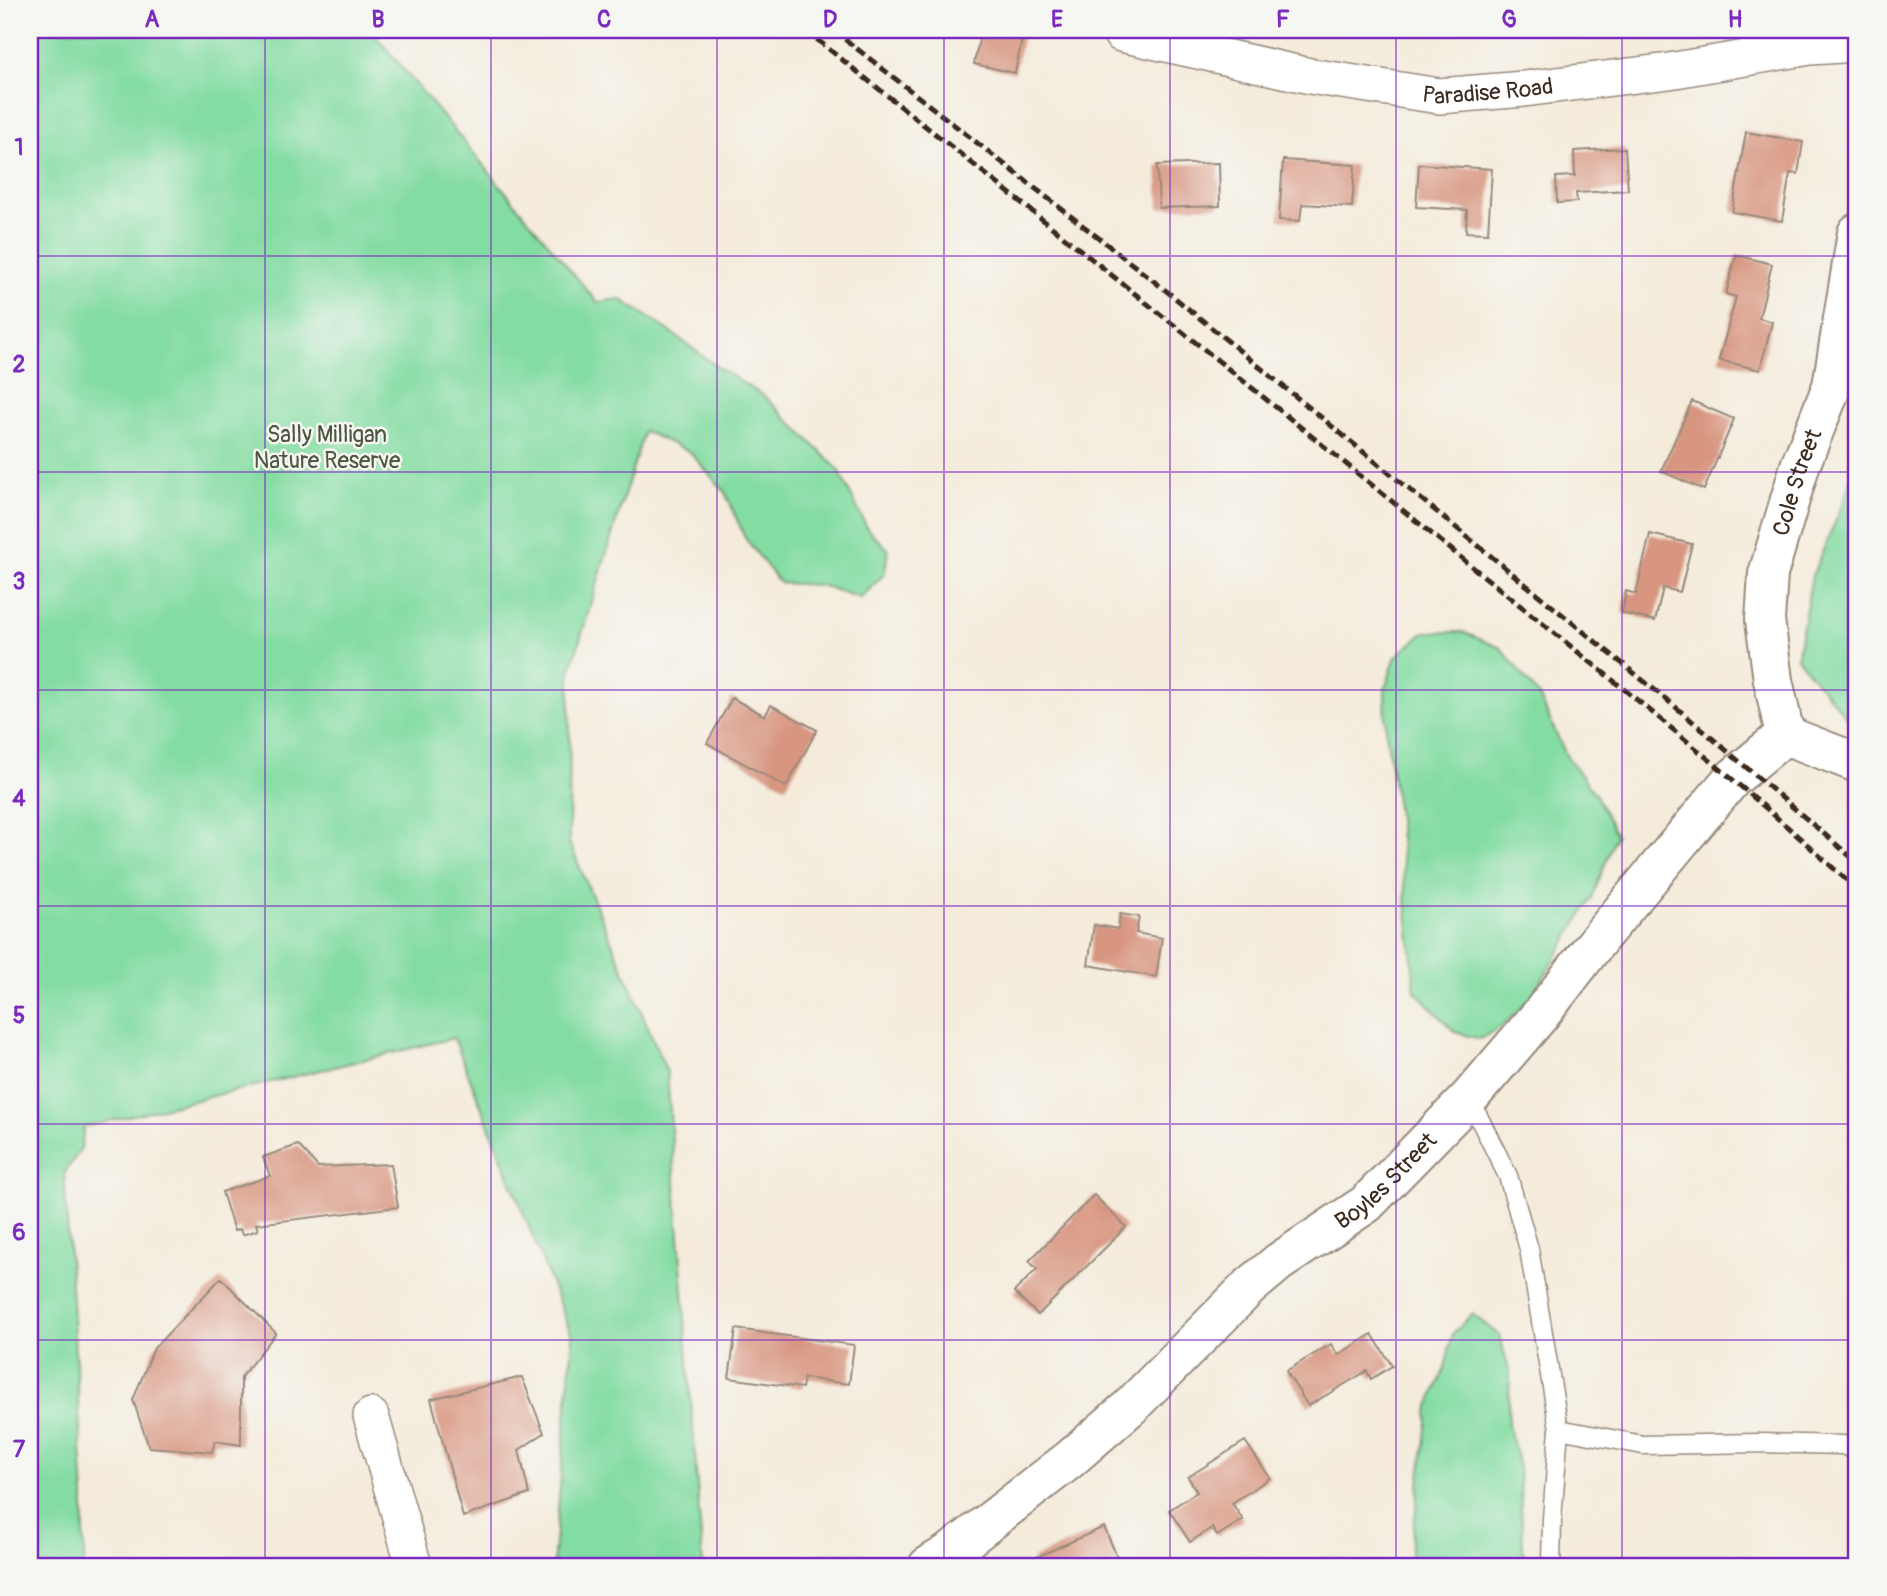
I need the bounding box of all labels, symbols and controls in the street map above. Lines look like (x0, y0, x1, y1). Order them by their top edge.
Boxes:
text: A (145, 5, 160, 34)
text: B (371, 5, 385, 34)
text: C (597, 5, 611, 34)
text: D (823, 5, 837, 34)
text: E (1051, 5, 1063, 34)
text: F (1276, 5, 1290, 34)
text: G (1501, 5, 1517, 34)
text: H (1728, 5, 1742, 34)
street label: Paradise Road (1420, 71, 1555, 111)
text: 1 (15, 133, 24, 162)
text: 2 (13, 350, 26, 379)
park label: Sally Milligan Nature Reserve (254, 420, 401, 475)
street label: Cole Street (1766, 424, 1828, 539)
text: 3 (13, 567, 25, 596)
text: 4 (12, 784, 26, 813)
text: 5 (13, 1001, 25, 1030)
street label: Boyles Street (1329, 1125, 1443, 1235)
text: 6 (12, 1218, 26, 1247)
text: 7 (13, 1435, 26, 1464)

